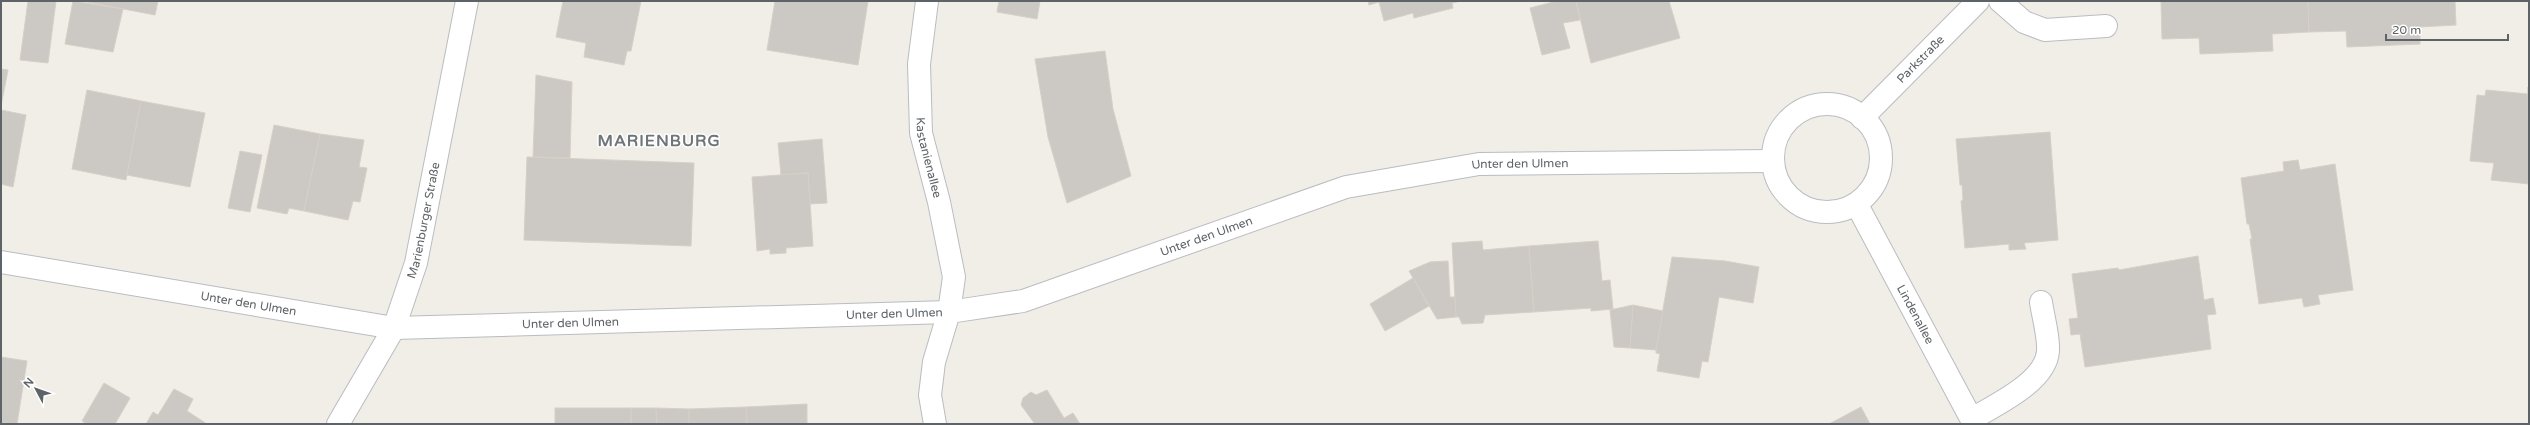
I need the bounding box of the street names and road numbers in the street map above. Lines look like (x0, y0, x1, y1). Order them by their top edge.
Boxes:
street label: Parkstraße (1894, 32, 1947, 86)
street label: Kastanienallee (914, 117, 945, 200)
street label: Unter den Ulmen (1470, 156, 1569, 172)
street label: Marienburger Straße (404, 161, 443, 280)
street label: Unter den Ulmen (1158, 214, 1254, 259)
street label: Lindenallee (1894, 282, 1937, 347)
street label: Unter den Ulmen (200, 289, 298, 319)
street label: Unter den Ulmen (846, 305, 943, 322)
street label: Unter den Ulmen (522, 315, 619, 331)

